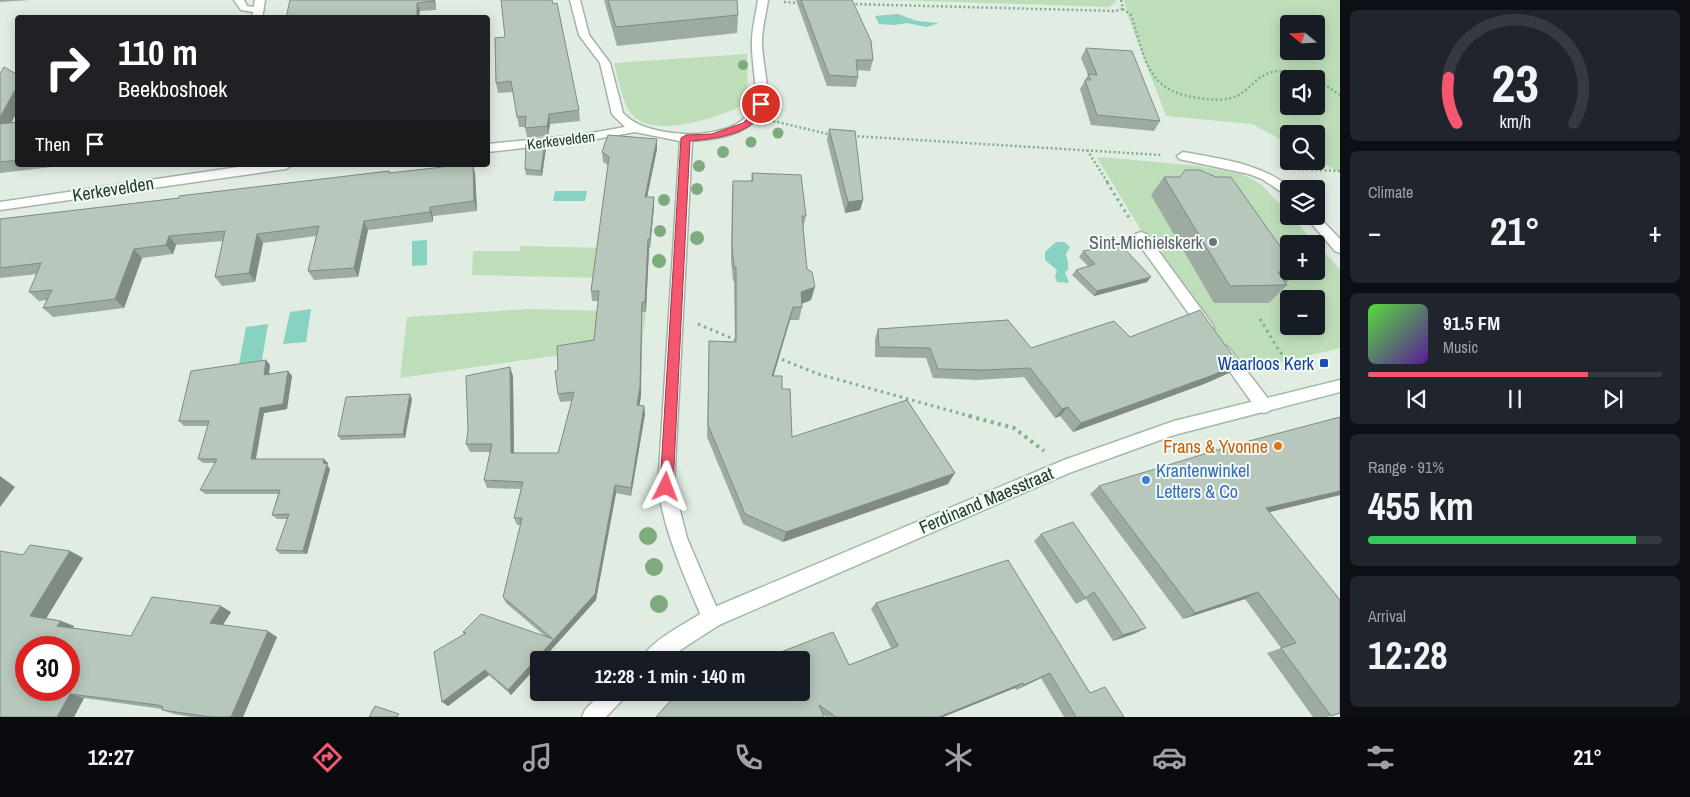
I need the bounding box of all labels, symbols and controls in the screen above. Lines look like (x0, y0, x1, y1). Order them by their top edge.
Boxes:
north arrow (1280, 15, 1325, 60)
map controls (1280, 15, 1325, 335)
text: 110 m (118, 29, 198, 76)
icon: right (35, 35, 100, 100)
text: 23 (1491, 48, 1539, 118)
button: sound (1280, 70, 1325, 115)
text: Beekboshoek (118, 74, 227, 104)
pin (740, 83, 782, 125)
icon: arrive (747, 90, 775, 118)
text: km/h (1499, 110, 1531, 134)
street label: Kerkevelden (526, 125, 596, 155)
button: search (1280, 125, 1325, 170)
icon: arrive (81, 130, 109, 158)
text: Then (35, 131, 71, 157)
street label: Kerkevelden (71, 170, 155, 208)
button: layers (1280, 180, 1325, 225)
text: Climate (1368, 181, 1413, 203)
text: 21° (1490, 206, 1540, 257)
text: − (1368, 213, 1381, 251)
text: + (1649, 213, 1662, 251)
place label: Sint-Michielskerk (1089, 230, 1204, 255)
button: + (1280, 235, 1325, 280)
marker: Sint-Michielskerk (1207, 236, 1219, 248)
button: − (1280, 290, 1325, 335)
text: 91.5 FM (1443, 310, 1500, 336)
text: Music (1443, 336, 1478, 358)
place label: Waarloos Kerk (1218, 351, 1315, 376)
marker: Waarloos Kerk (1318, 357, 1330, 369)
icon: previous (1403, 385, 1431, 413)
icon: pause (1501, 385, 1529, 413)
icon: next (1599, 385, 1627, 413)
place label: Frans & Yvonne (1163, 434, 1268, 459)
marker: Frans & Yvonne (1272, 440, 1284, 452)
text: Range · 91% (1368, 456, 1444, 478)
place label: Krantenwinkel Letters & Co (1156, 458, 1250, 504)
position arrow (639, 460, 691, 512)
street label: Ferdinand Maesstraat (915, 460, 1057, 540)
marker: Krantenwinkel Letters & Co (1140, 474, 1152, 486)
text: 455 km (1368, 481, 1474, 532)
text: Arrival (1368, 605, 1406, 627)
text: 12:28 (1368, 630, 1448, 681)
speed limit sign: 30 (15, 636, 80, 701)
text: 12:28 · 1 min · 140 m (595, 663, 745, 689)
icon: directions (310, 740, 345, 775)
icon: music (520, 740, 555, 775)
icon: phone (731, 740, 766, 775)
icon: climate (941, 740, 976, 775)
icon: car (1152, 740, 1187, 775)
icon: filters (1363, 740, 1398, 775)
text: 12:27 (88, 742, 134, 772)
text: 21° (1573, 742, 1602, 772)

